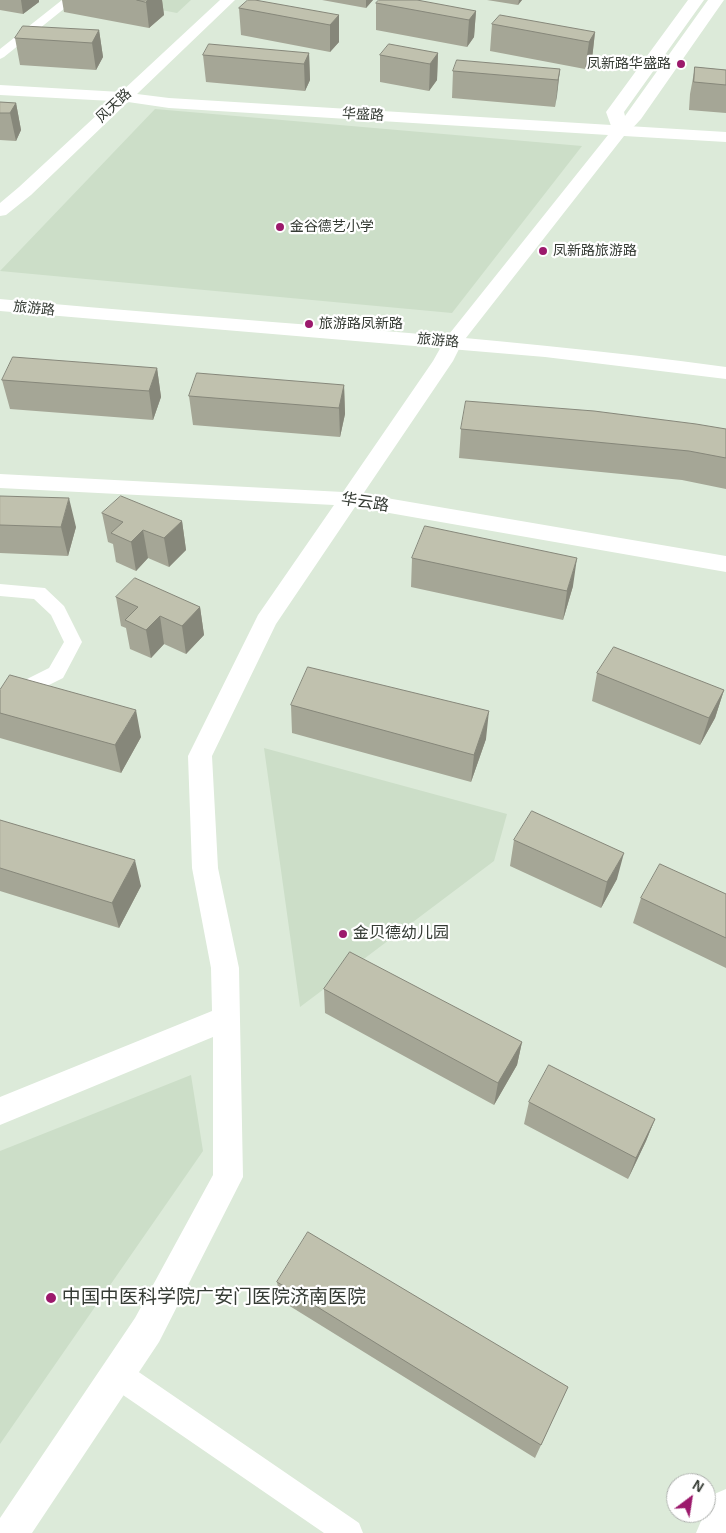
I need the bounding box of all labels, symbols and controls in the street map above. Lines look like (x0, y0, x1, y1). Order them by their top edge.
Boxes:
place label: 凤新路华盛路 (587, 56, 671, 72)
marker: 凤新路华盛路 (675, 58, 687, 70)
street label: 风天路 (93, 86, 135, 126)
street label: 华盛路 (342, 106, 384, 124)
place label: 金谷德艺小学 (290, 219, 374, 235)
marker: 金谷德艺小学 (274, 221, 286, 233)
place label: 凤新路旅游路 (553, 243, 637, 259)
marker: 凤新路旅游路 (537, 245, 549, 257)
street label: 旅游路 (12, 298, 56, 320)
place label: 旅游路凤新路 (319, 316, 403, 332)
marker: 旅游路凤新路 (303, 318, 315, 330)
street label: 旅游路 (416, 331, 460, 351)
street label: 华云路 (340, 490, 390, 516)
place label: 金贝德幼儿园 (353, 924, 449, 944)
marker: 金贝德幼儿园 (337, 928, 349, 940)
place label: 中国中医科学院广安门医院济南医院 (62, 1287, 366, 1309)
marker: 中国中医科学院广安门医院济南医院 (44, 1291, 58, 1305)
north arrow (666, 1473, 716, 1523)
text: N (690, 1477, 707, 1495)

